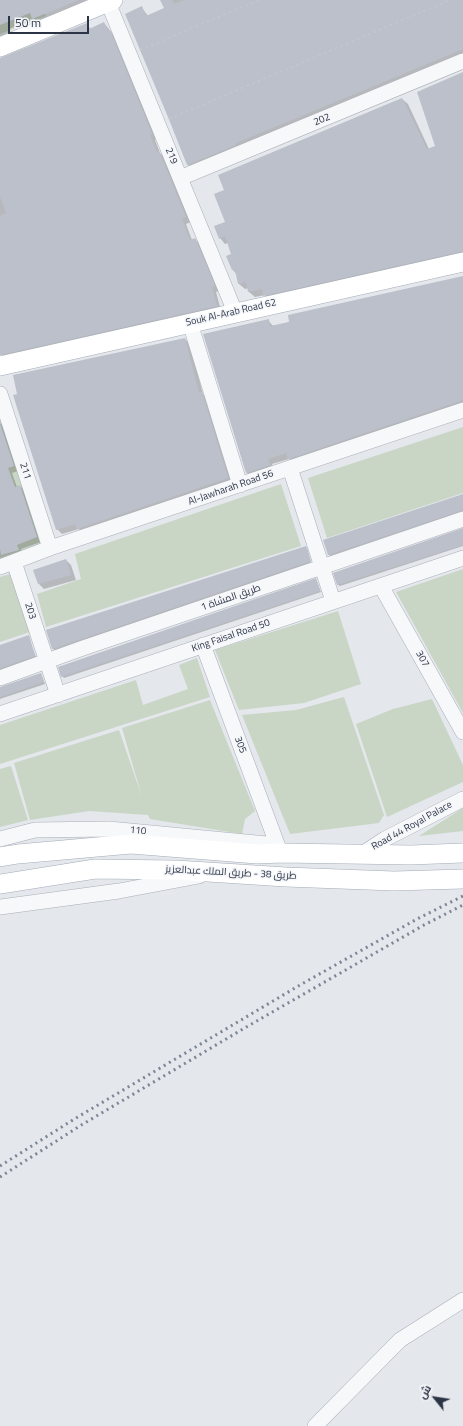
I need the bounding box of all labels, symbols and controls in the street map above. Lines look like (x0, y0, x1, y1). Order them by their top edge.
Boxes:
scale bar (10, 8, 91, 34)
text: 50 m (15, 13, 41, 32)
street label: 202 (312, 111, 332, 129)
street label: 219 (162, 146, 180, 166)
street label: Souk Al-Arab Road 62 (185, 297, 277, 329)
street label: 211 (17, 461, 33, 481)
street label: Al-Jawharah Road 56 (187, 468, 275, 508)
street label: طريق المشاة 1 (200, 582, 262, 614)
street label: 203 (22, 601, 38, 621)
street label: King Faisal Road 50 (190, 617, 272, 655)
street label: 307 (413, 649, 431, 669)
street label: 305 (231, 735, 249, 755)
street label: Road 44 Royal Palace (370, 799, 454, 853)
street label: 110 (129, 824, 147, 838)
street label: طريق 38 - طريق الملك عبدالعزيز (165, 864, 297, 882)
north arrow (415, 1378, 455, 1418)
text: ش (414, 1382, 435, 1402)

